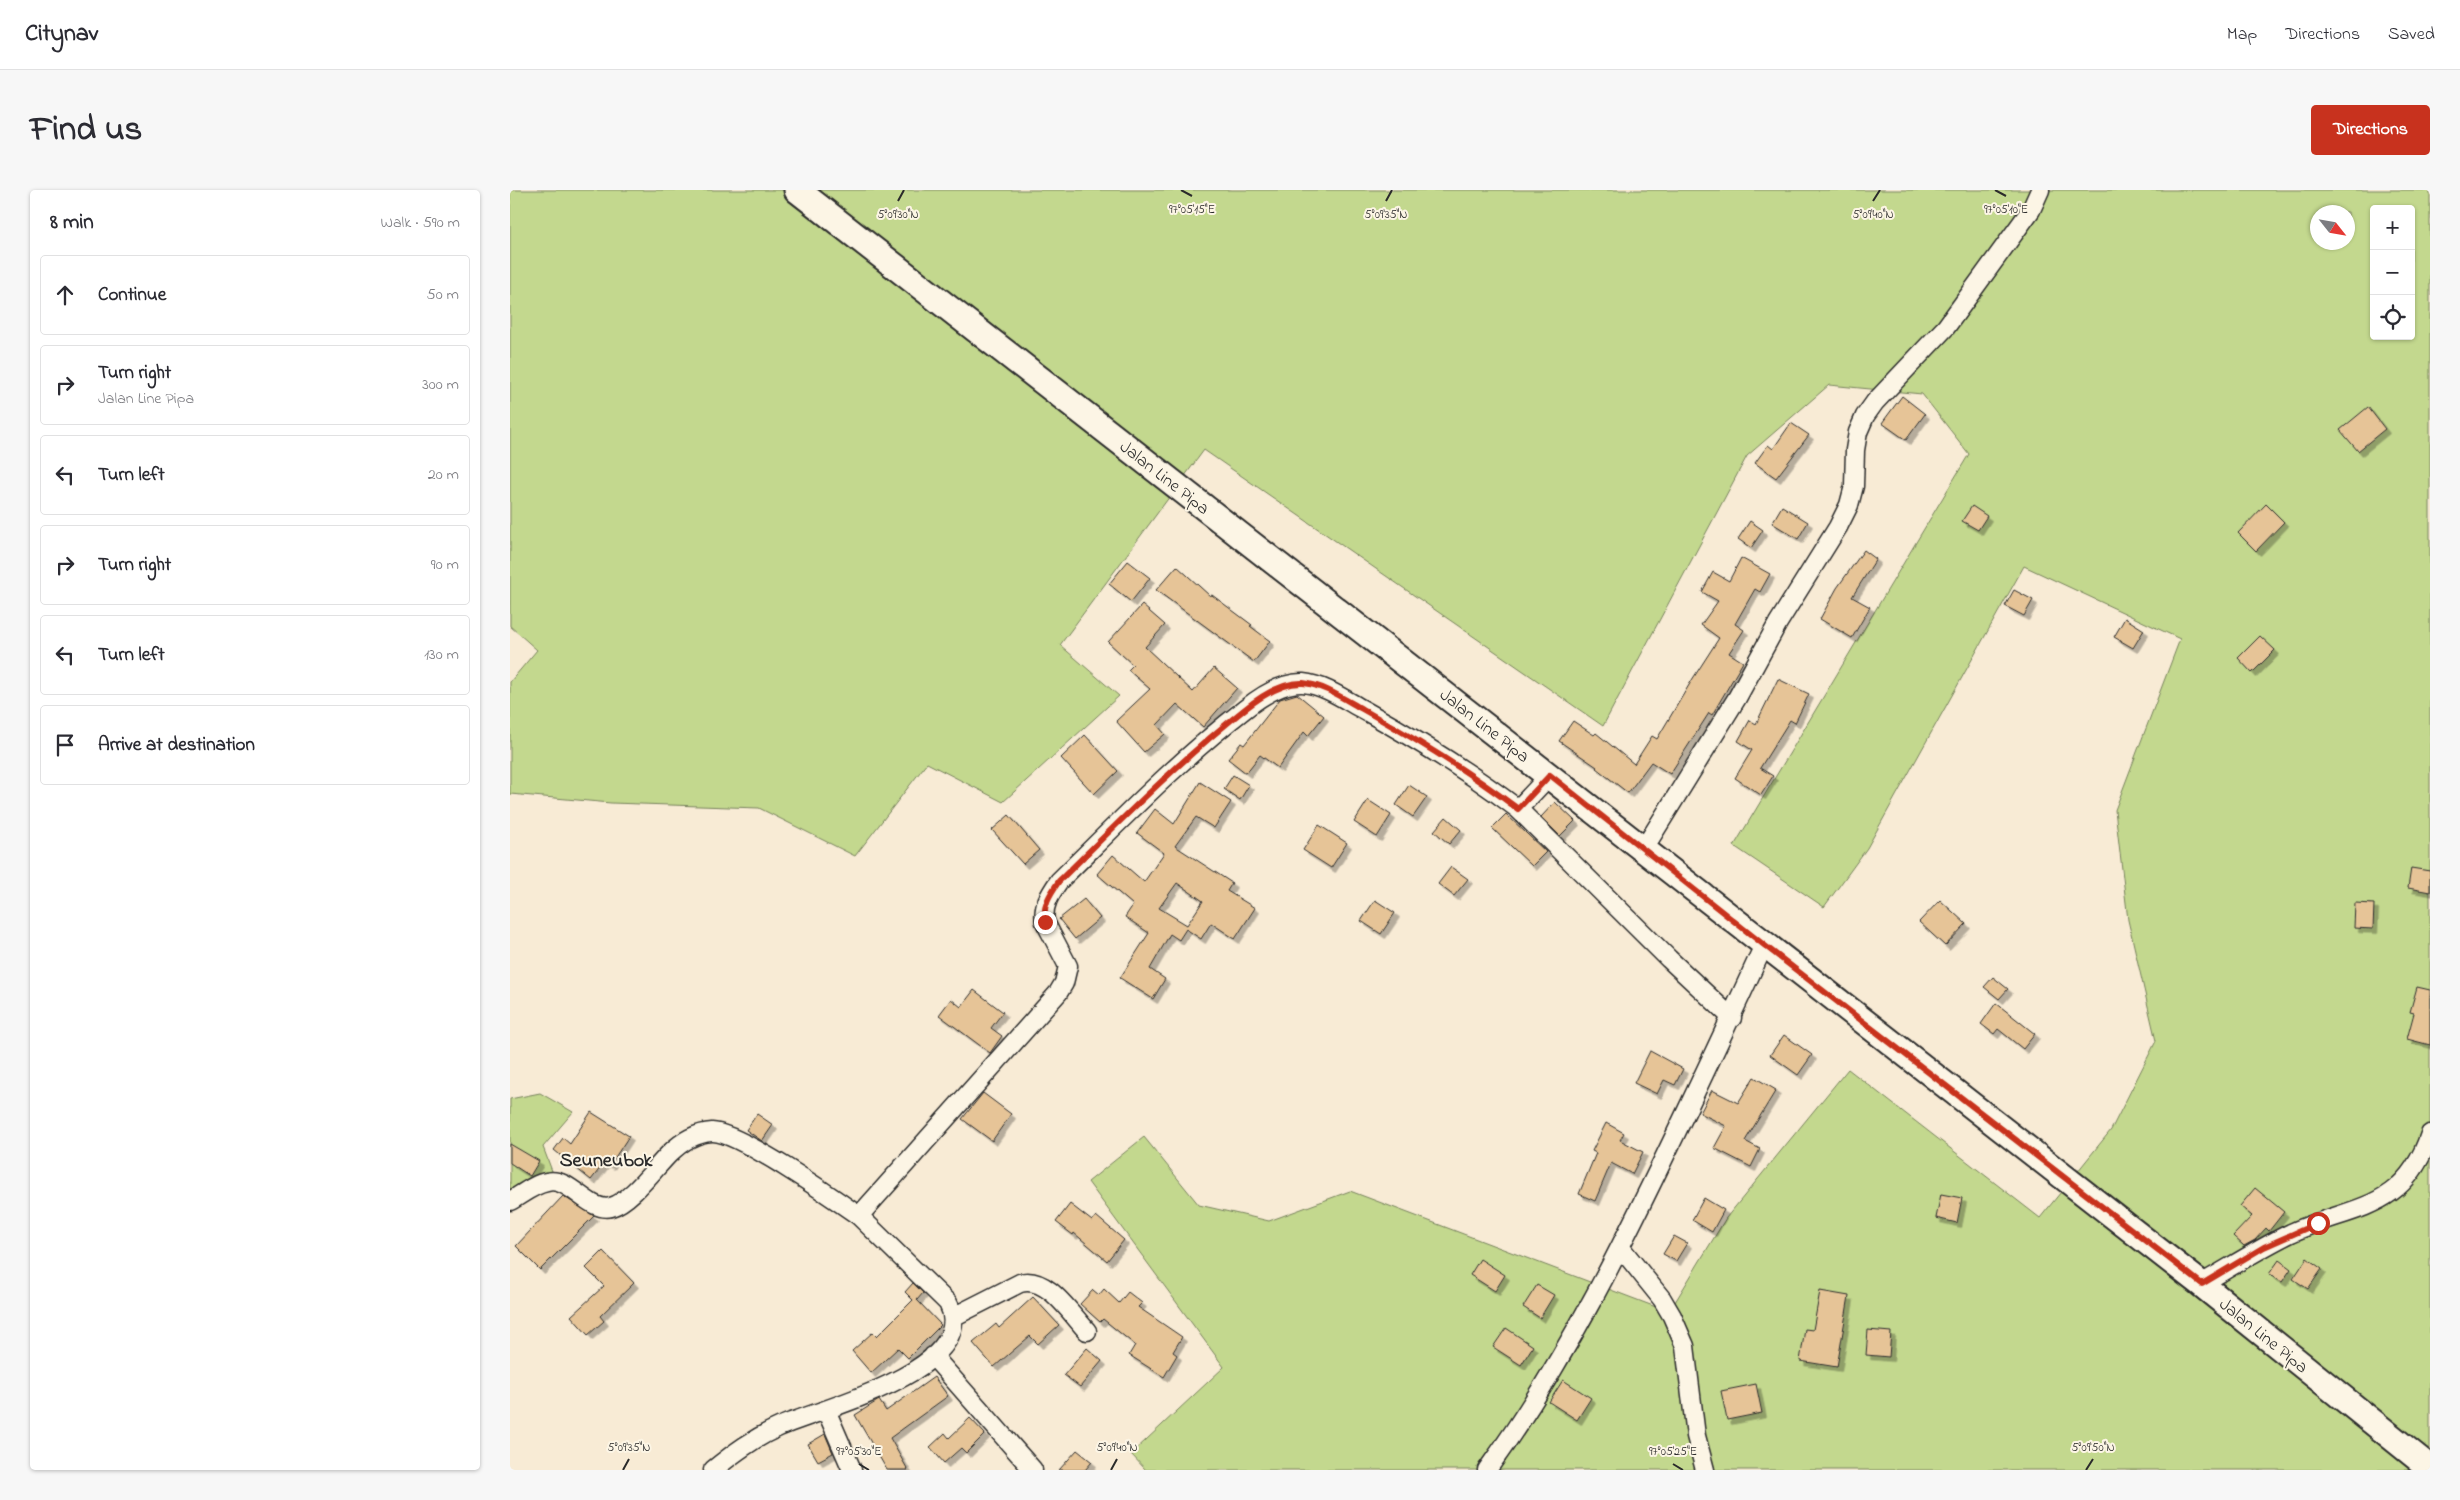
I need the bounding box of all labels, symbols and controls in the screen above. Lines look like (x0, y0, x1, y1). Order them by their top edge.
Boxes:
text: Citynav (25, 17, 98, 52)
text: Map (2227, 22, 2257, 48)
text: Directions (2285, 22, 2360, 48)
text: Saved (2388, 22, 2435, 48)
text: Find us (30, 105, 142, 156)
button: Directions (2311, 105, 2430, 155)
text: 97°05'15"E (1169, 201, 1215, 219)
text: 97°05'10"E (1984, 201, 2028, 219)
north arrow (2310, 205, 2355, 250)
map controls (2370, 205, 2415, 340)
button: + (2370, 205, 2415, 250)
text: 5°09'30"N (877, 206, 919, 224)
text: 5°09'35"N (1365, 206, 1407, 224)
text: 5°09'40"N (1852, 206, 1894, 224)
text: 8 min (50, 208, 94, 238)
text: Walk · 590 m (381, 211, 460, 235)
button: − (2370, 250, 2415, 295)
icon: ahead (51, 281, 79, 309)
text: Continue (98, 282, 166, 309)
text: 50 m (427, 283, 459, 307)
button: locate (2370, 295, 2415, 340)
text: Turn right (98, 360, 171, 387)
icon: right (51, 371, 79, 399)
text: 300 m (422, 373, 459, 397)
text: Jalan Line Pipa (98, 387, 194, 411)
street label: Jalan Line Pipa (1113, 435, 1214, 522)
icon: left (51, 461, 79, 489)
text: Turn left (98, 462, 165, 489)
text: 20 m (428, 463, 459, 487)
icon: right (51, 551, 79, 579)
text: Turn right (98, 552, 171, 579)
text: 90 m (431, 553, 459, 577)
icon: left (51, 641, 79, 669)
text: Turn left (98, 642, 165, 669)
text: 130 m (424, 643, 459, 667)
street label: Jalan Line Pipa (1433, 683, 1534, 770)
icon: arrive (51, 731, 79, 759)
text: Arrive at destination (98, 732, 255, 759)
route end (1034, 911, 1057, 934)
district label: Seuneubok (560, 1147, 653, 1176)
route start (2307, 1212, 2330, 1235)
street label: Jalan Line Pipa (2213, 1292, 2313, 1381)
text: 5°09'35"N (608, 1439, 650, 1457)
text: 5°09'40"N (1096, 1439, 1138, 1457)
text: 5°09'50"N (2071, 1439, 2115, 1457)
text: 97°05'30"E (836, 1443, 882, 1461)
text: 97°05'25"E (1649, 1443, 1697, 1461)

